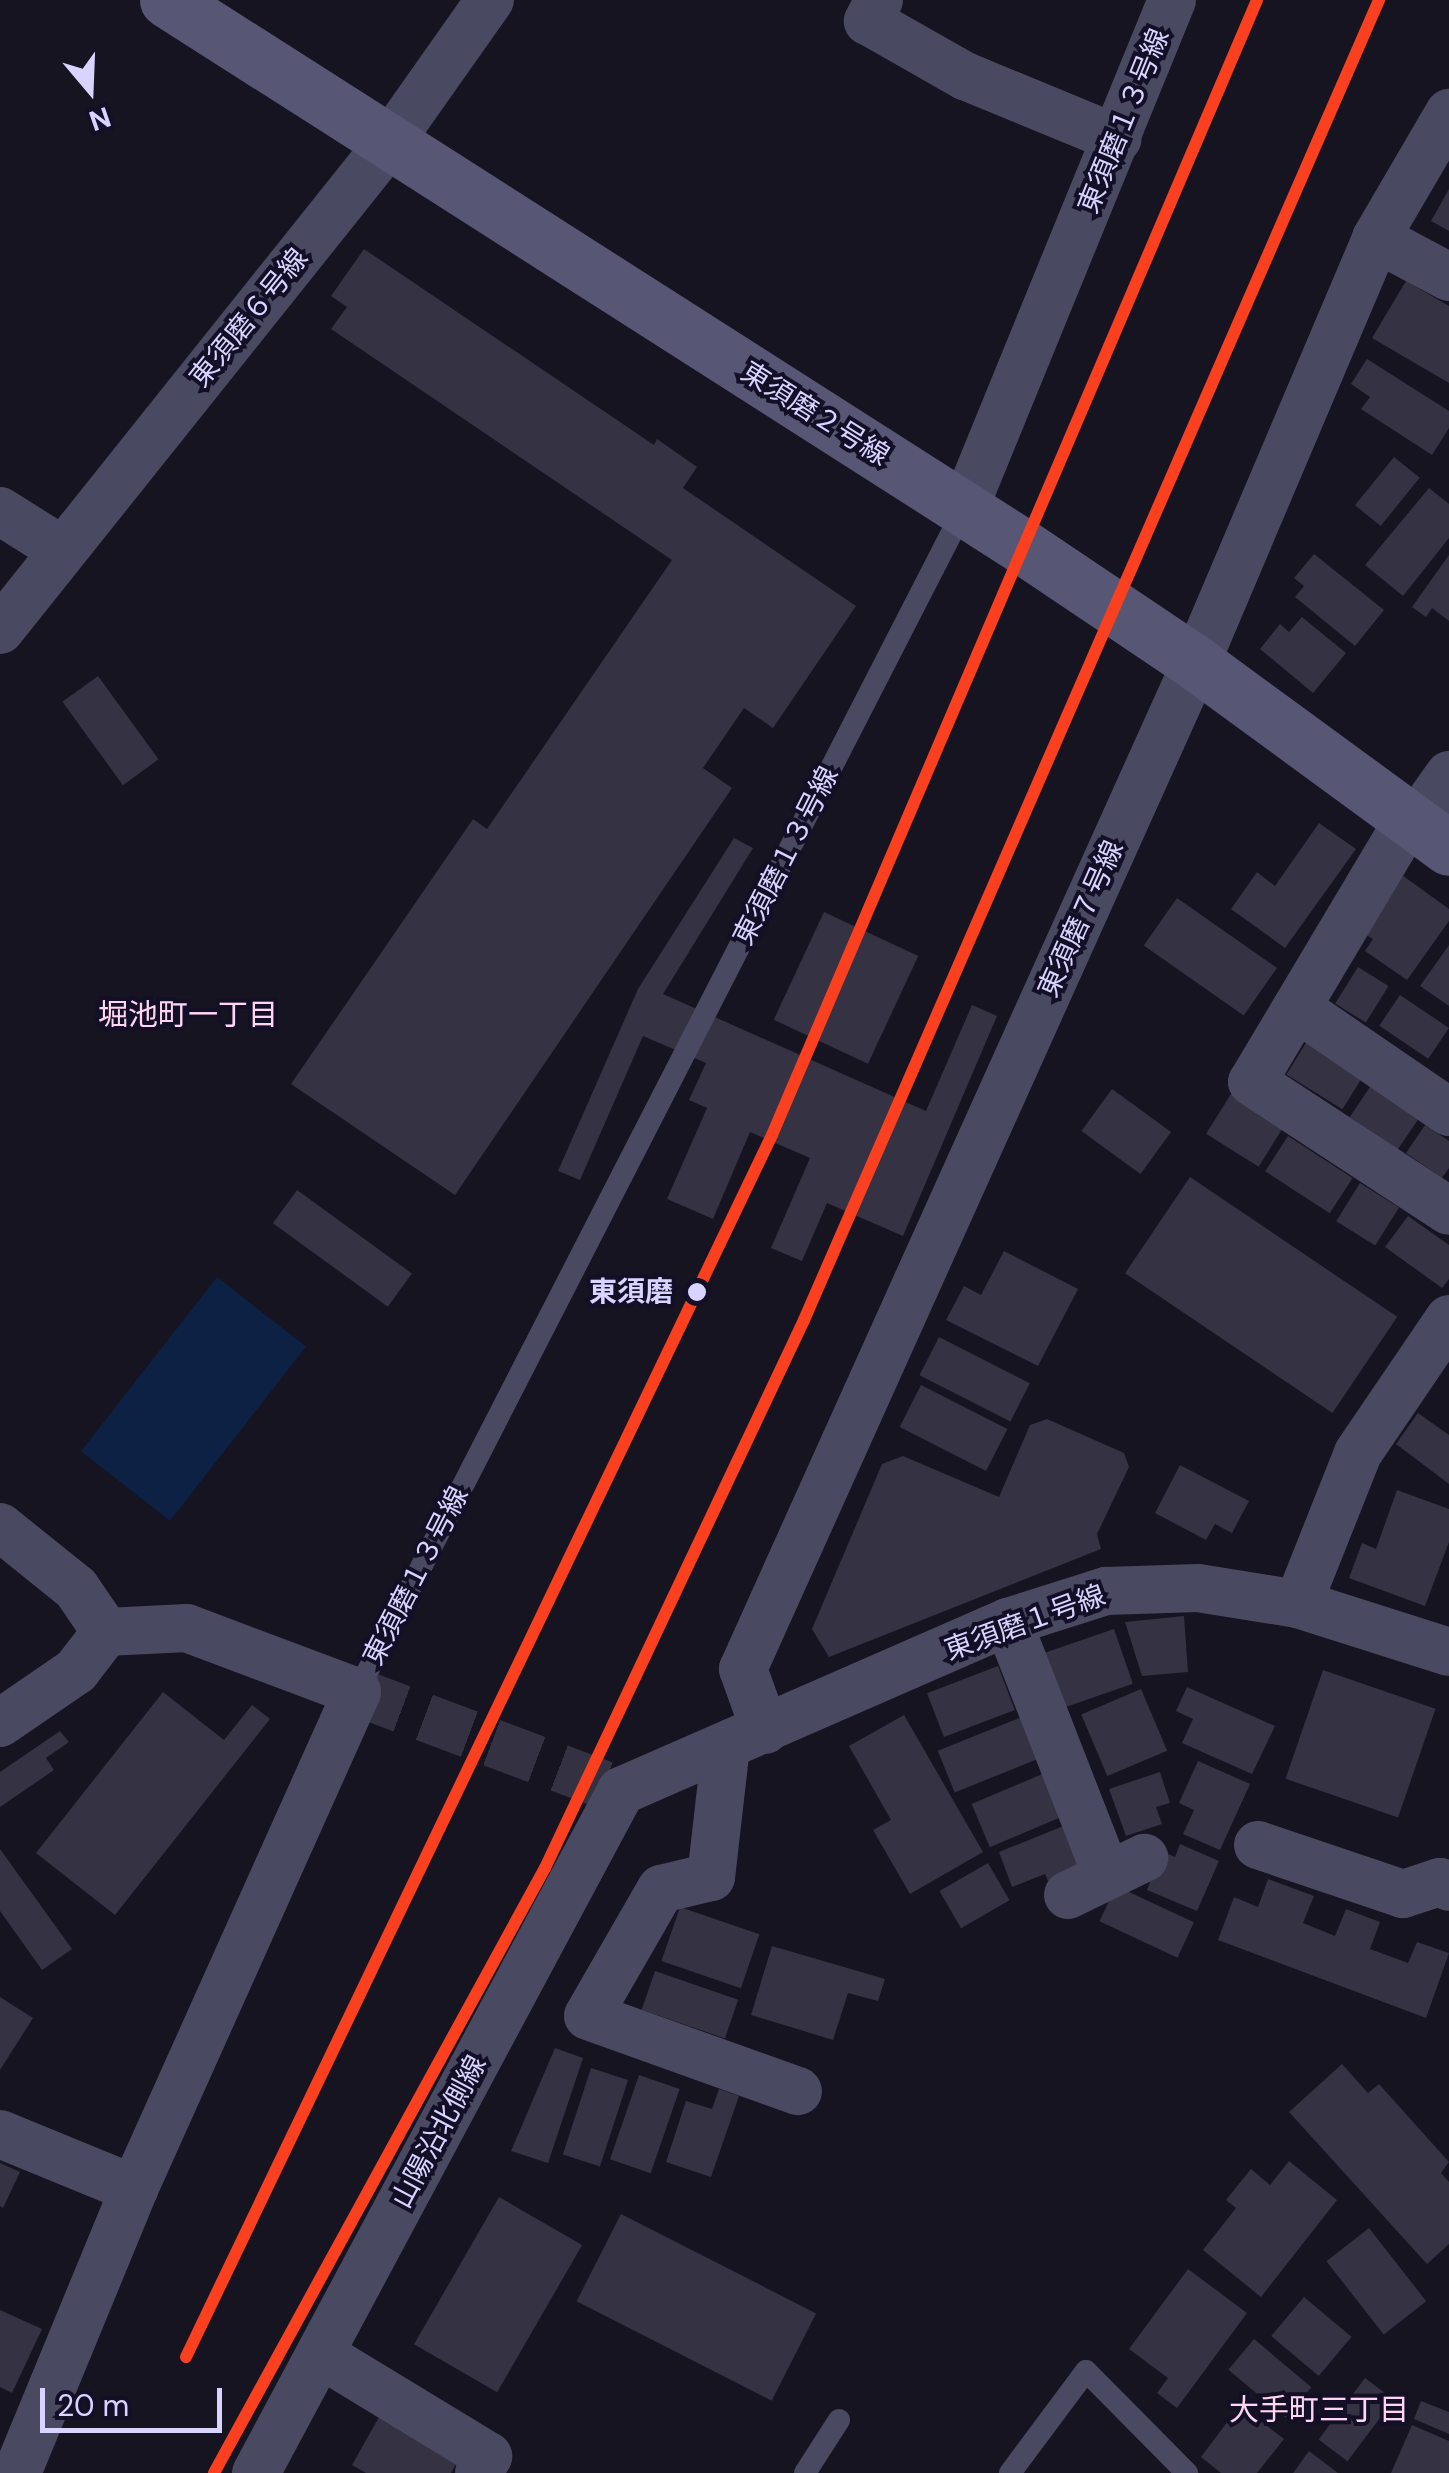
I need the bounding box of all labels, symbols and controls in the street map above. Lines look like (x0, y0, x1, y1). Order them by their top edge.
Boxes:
street label: 東須磨１３号線 (1072, 24, 1176, 218)
north arrow (40, 40, 140, 140)
text: N (84, 98, 116, 140)
street label: 東須磨６号線 (183, 242, 315, 394)
street label: 東須磨２号線 (735, 355, 895, 473)
street label: 東須磨１３号線 (727, 761, 845, 951)
street label: 東須磨７号線 (1031, 835, 1131, 1003)
district label: 堀池町一丁目 (98, 997, 278, 1033)
place label: 東須磨 (589, 1275, 673, 1309)
marker: 東須磨 (682, 1277, 712, 1307)
street label: 東須磨１３号線 (357, 1481, 475, 1671)
street label: 東須磨１号線 (940, 1578, 1110, 1668)
street label: 山陽沿北側線 (385, 2050, 493, 2214)
scale bar (45, 2368, 228, 2430)
text: 20 m (57, 2386, 129, 2425)
district label: 大手町三丁目 (1229, 2392, 1409, 2428)

